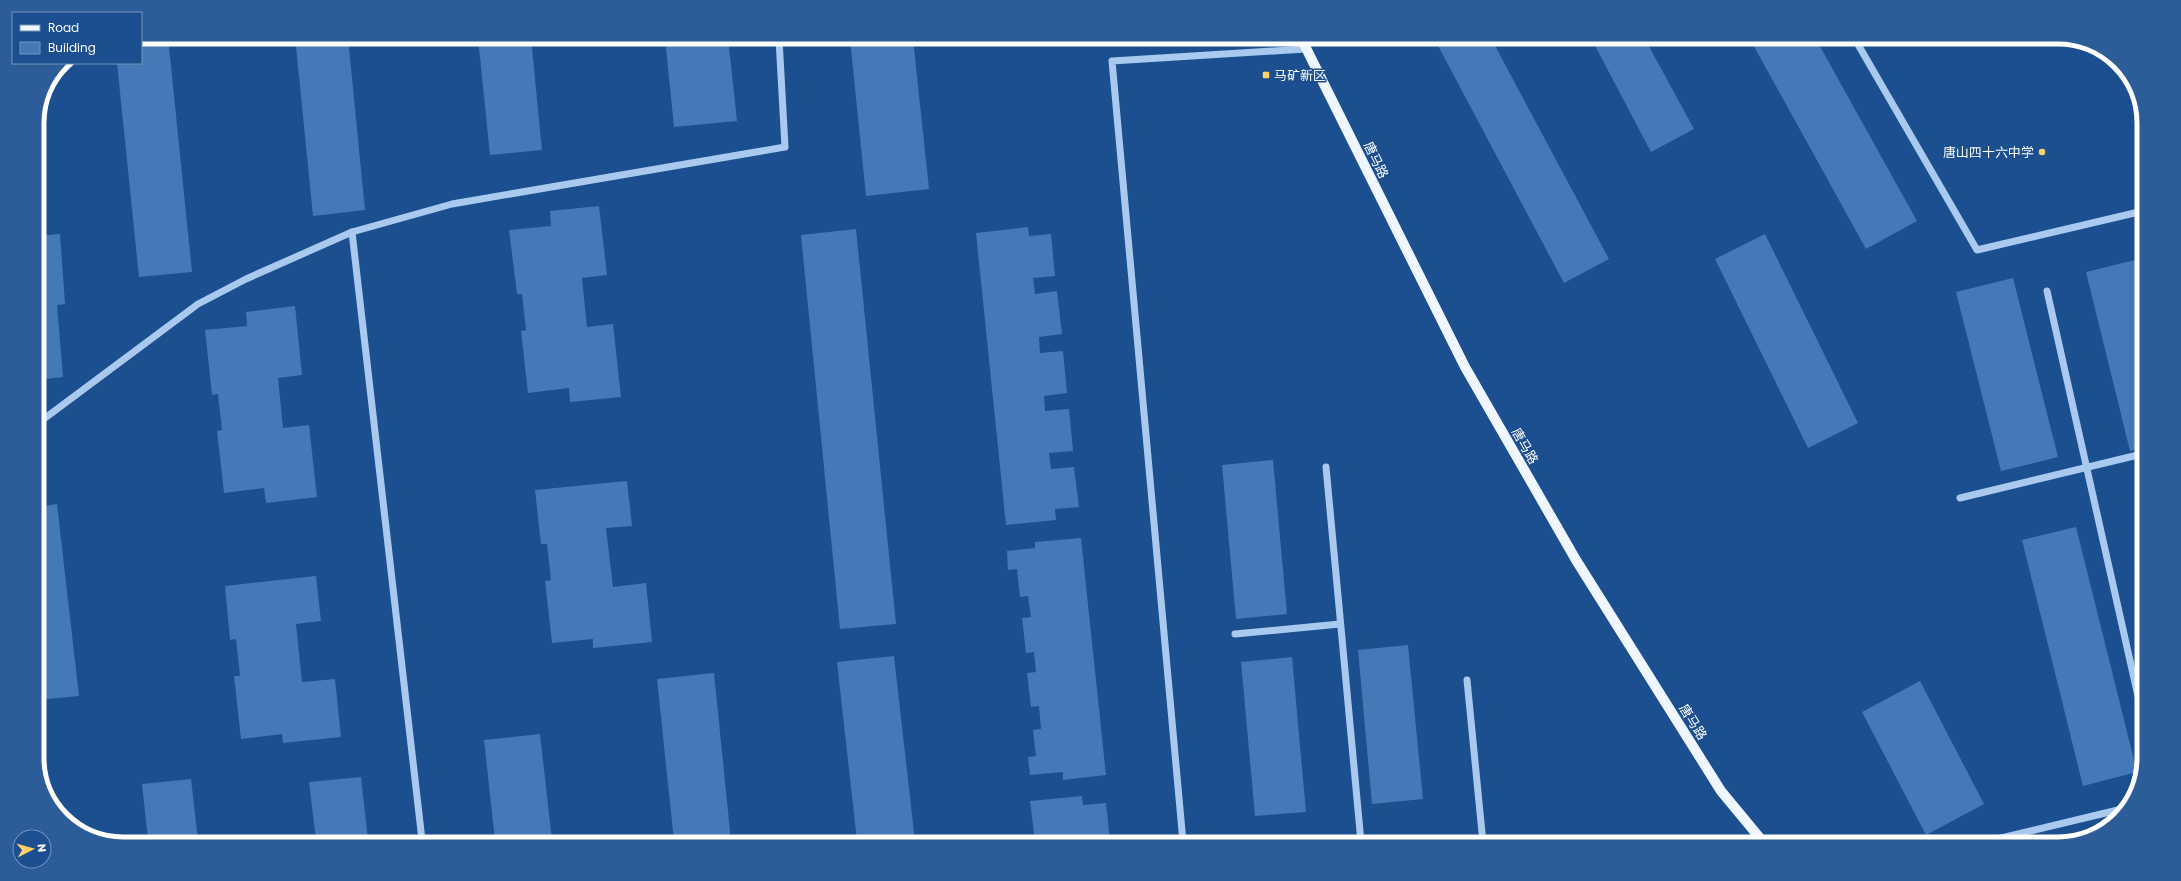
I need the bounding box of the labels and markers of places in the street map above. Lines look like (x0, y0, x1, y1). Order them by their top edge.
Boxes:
place label: 马矿新区 (1274, 66, 1326, 85)
marker: 马矿新区 (1261, 70, 1271, 80)
place label: 唐山四十六中学 (1943, 143, 2034, 162)
marker: 唐山四十六中学 (2037, 147, 2047, 157)

